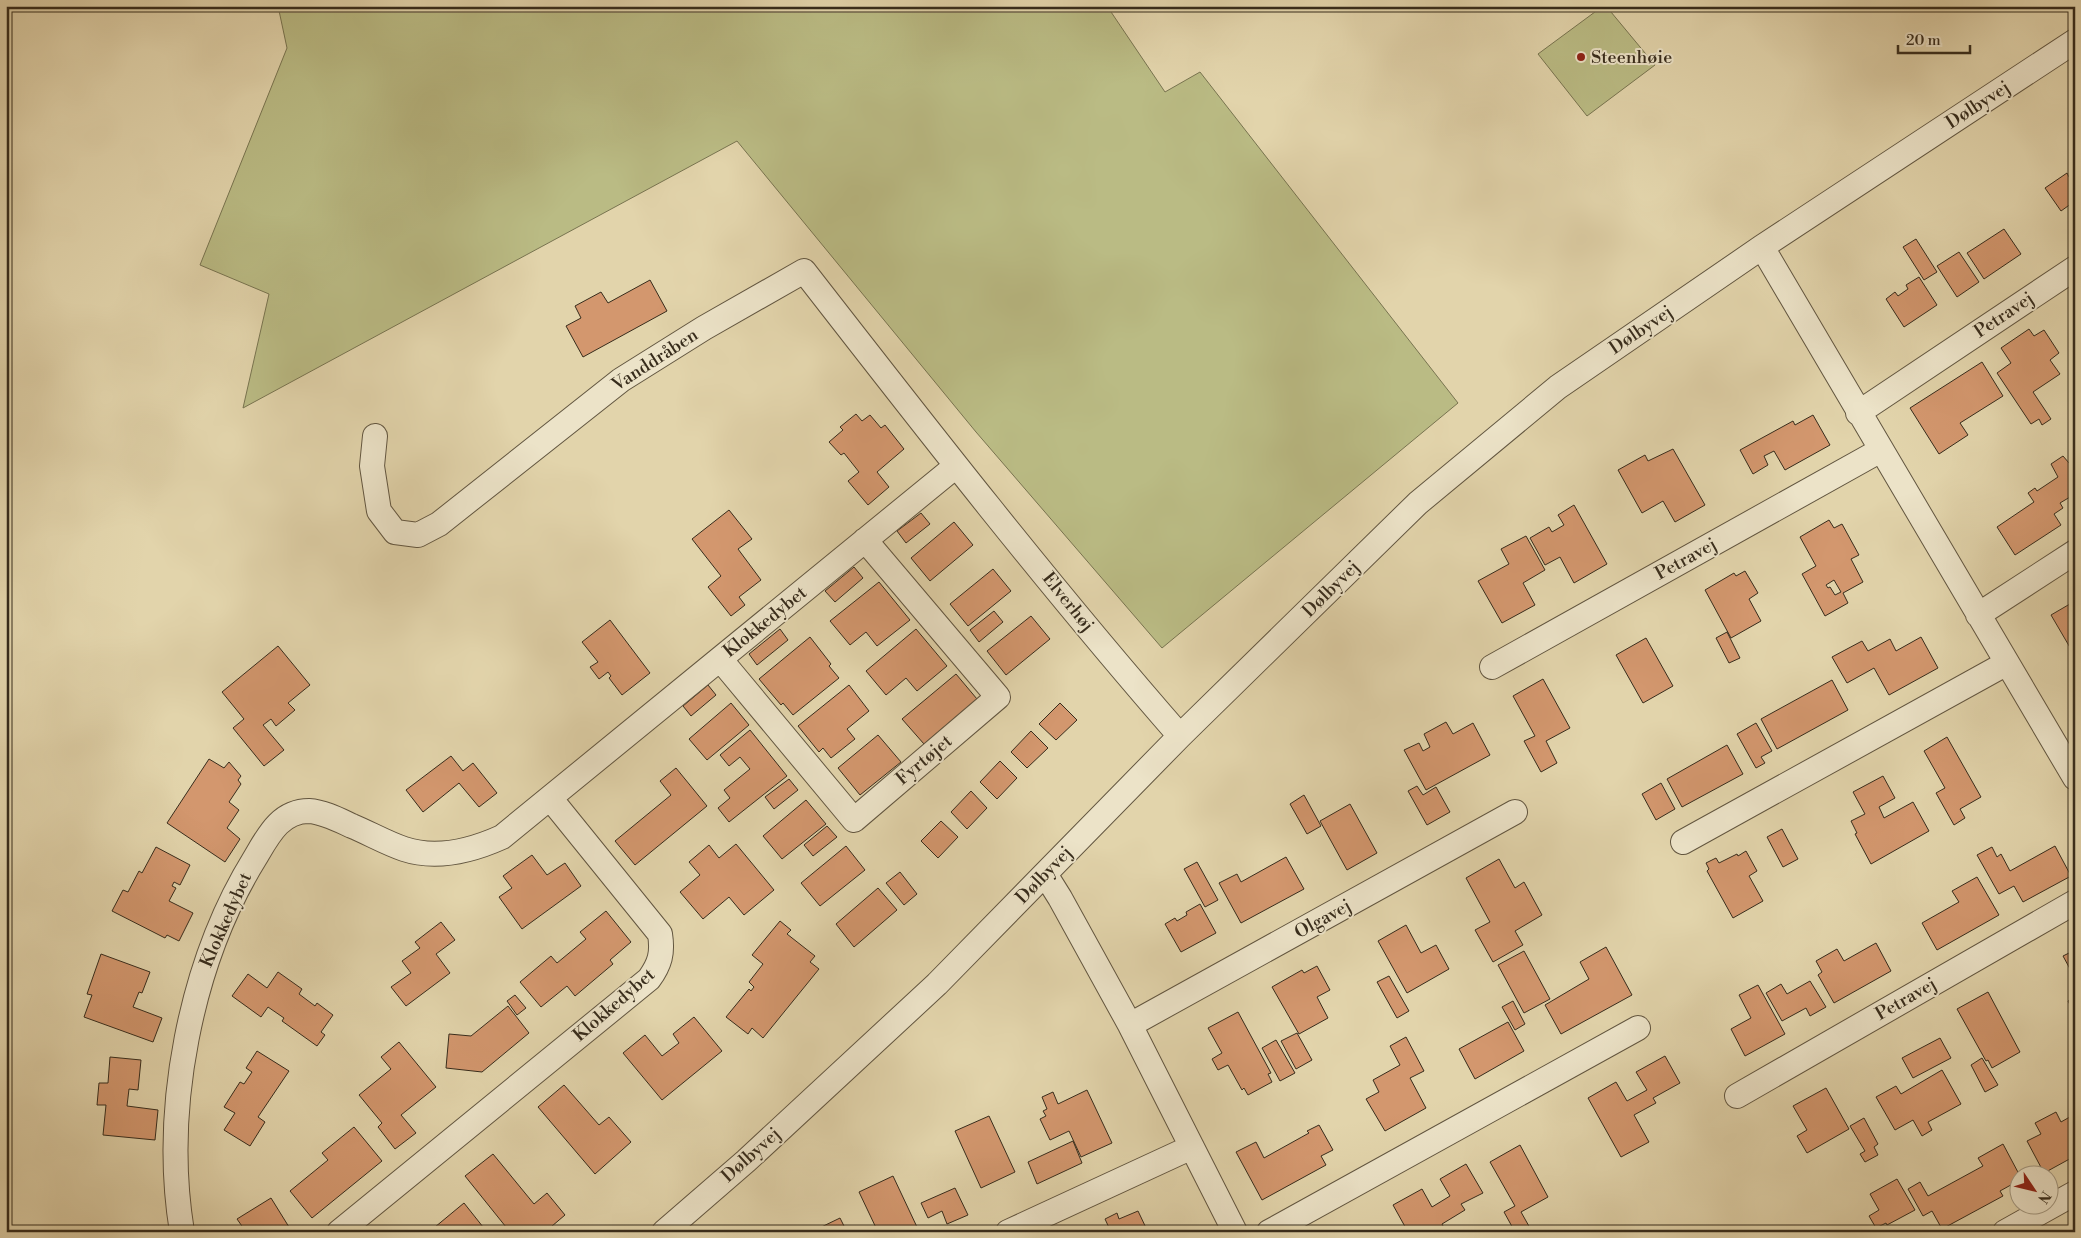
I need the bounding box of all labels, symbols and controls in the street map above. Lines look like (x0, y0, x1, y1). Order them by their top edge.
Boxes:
scale bar (1898, 22, 1971, 54)
text: 20 m (1906, 31, 1941, 50)
place label: Steenhøie (1591, 46, 1672, 69)
marker: Steenhøie (1575, 51, 1587, 63)
street label: Dølbyvej (1942, 76, 2014, 134)
street label: Petravej (1970, 287, 2038, 343)
street label: Dølbyvej (1605, 300, 1677, 360)
street label: Vanddråben (607, 323, 703, 397)
street label: Petravej (1651, 533, 1721, 585)
street label: Dølbyvej (1297, 555, 1365, 623)
street label: Elverhøj (1037, 568, 1099, 636)
street label: Klokkedybet (718, 581, 812, 663)
street label: Fyrtøjet (891, 729, 957, 790)
street label: Dølbyvej (1011, 841, 1077, 909)
street label: Klokkedybet (195, 869, 257, 971)
street label: Olgavej (1291, 894, 1355, 944)
street label: Klokkedybet (568, 963, 660, 1047)
street label: Petravej (1871, 972, 1941, 1026)
street label: Dølbyvej (717, 1122, 785, 1188)
north arrow (2008, 1166, 2058, 1216)
text: N (2033, 1187, 2054, 1207)

